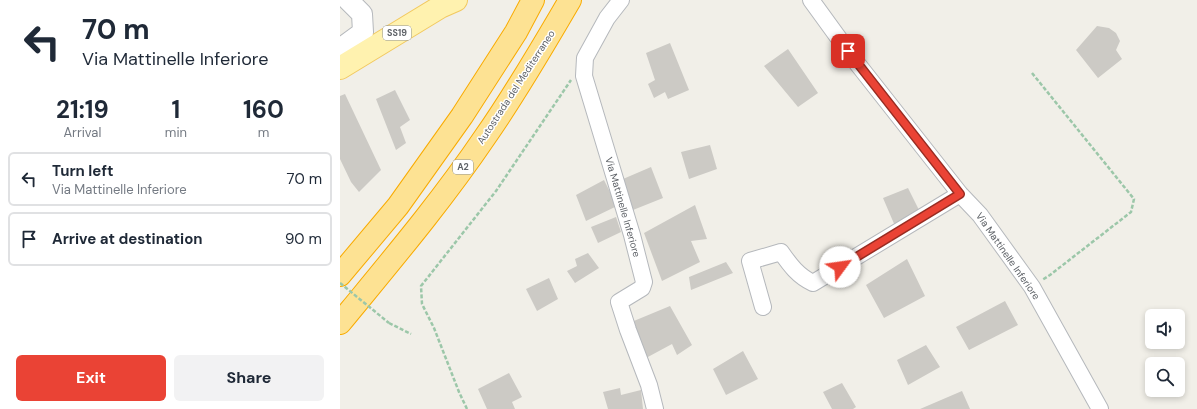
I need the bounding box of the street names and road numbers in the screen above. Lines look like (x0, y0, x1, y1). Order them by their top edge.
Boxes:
road number: SS19 (383, 26, 411, 40)
street label: Autostrada del Mediterraneo (474, 27, 558, 147)
street label: Via Mattinelle Inferiore (602, 155, 644, 259)
road number: A2 (453, 160, 473, 174)
street label: Via Mattinelle Inferiore (973, 210, 1043, 302)

